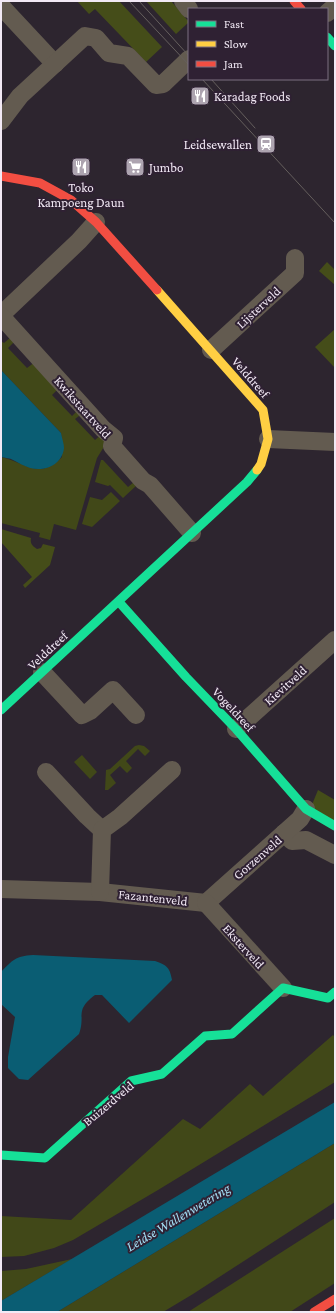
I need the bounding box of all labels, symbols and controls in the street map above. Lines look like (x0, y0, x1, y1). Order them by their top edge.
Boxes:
legend (188, 8, 328, 80)
text: Fast (224, 17, 245, 31)
text: Slow (224, 37, 248, 51)
text: Jam (223, 57, 243, 71)
restaurant icon: Karadag Foods (189, 85, 211, 107)
place label: Karadag Foods (214, 89, 290, 104)
station icon: Leidsewallen (255, 133, 277, 155)
place label: Leidsewallen (184, 137, 252, 152)
restaurant icon: Toko Kampoeng Daun (70, 156, 92, 178)
supermarket icon: Jumbo (124, 156, 146, 178)
place label: Jumbo (148, 160, 183, 175)
place label: Toko Kampoeng Daun (37, 180, 125, 210)
street label: Lijsterveld (233, 283, 284, 332)
street label: Velddreef (229, 354, 273, 402)
street label: Kwikstaartveld (51, 373, 114, 442)
street label: Velddreef (24, 627, 71, 673)
street label: Kievitveld (261, 662, 310, 708)
street label: Vogeldreef (209, 684, 259, 735)
street label: Gorzenveld (230, 832, 285, 882)
street label: Fazantenveld (118, 886, 188, 909)
street label: Eksterveld (220, 921, 268, 972)
street label: Buizerdveld (80, 1078, 137, 1129)
water label: Leidse Wallenwetering (123, 1179, 234, 1254)

